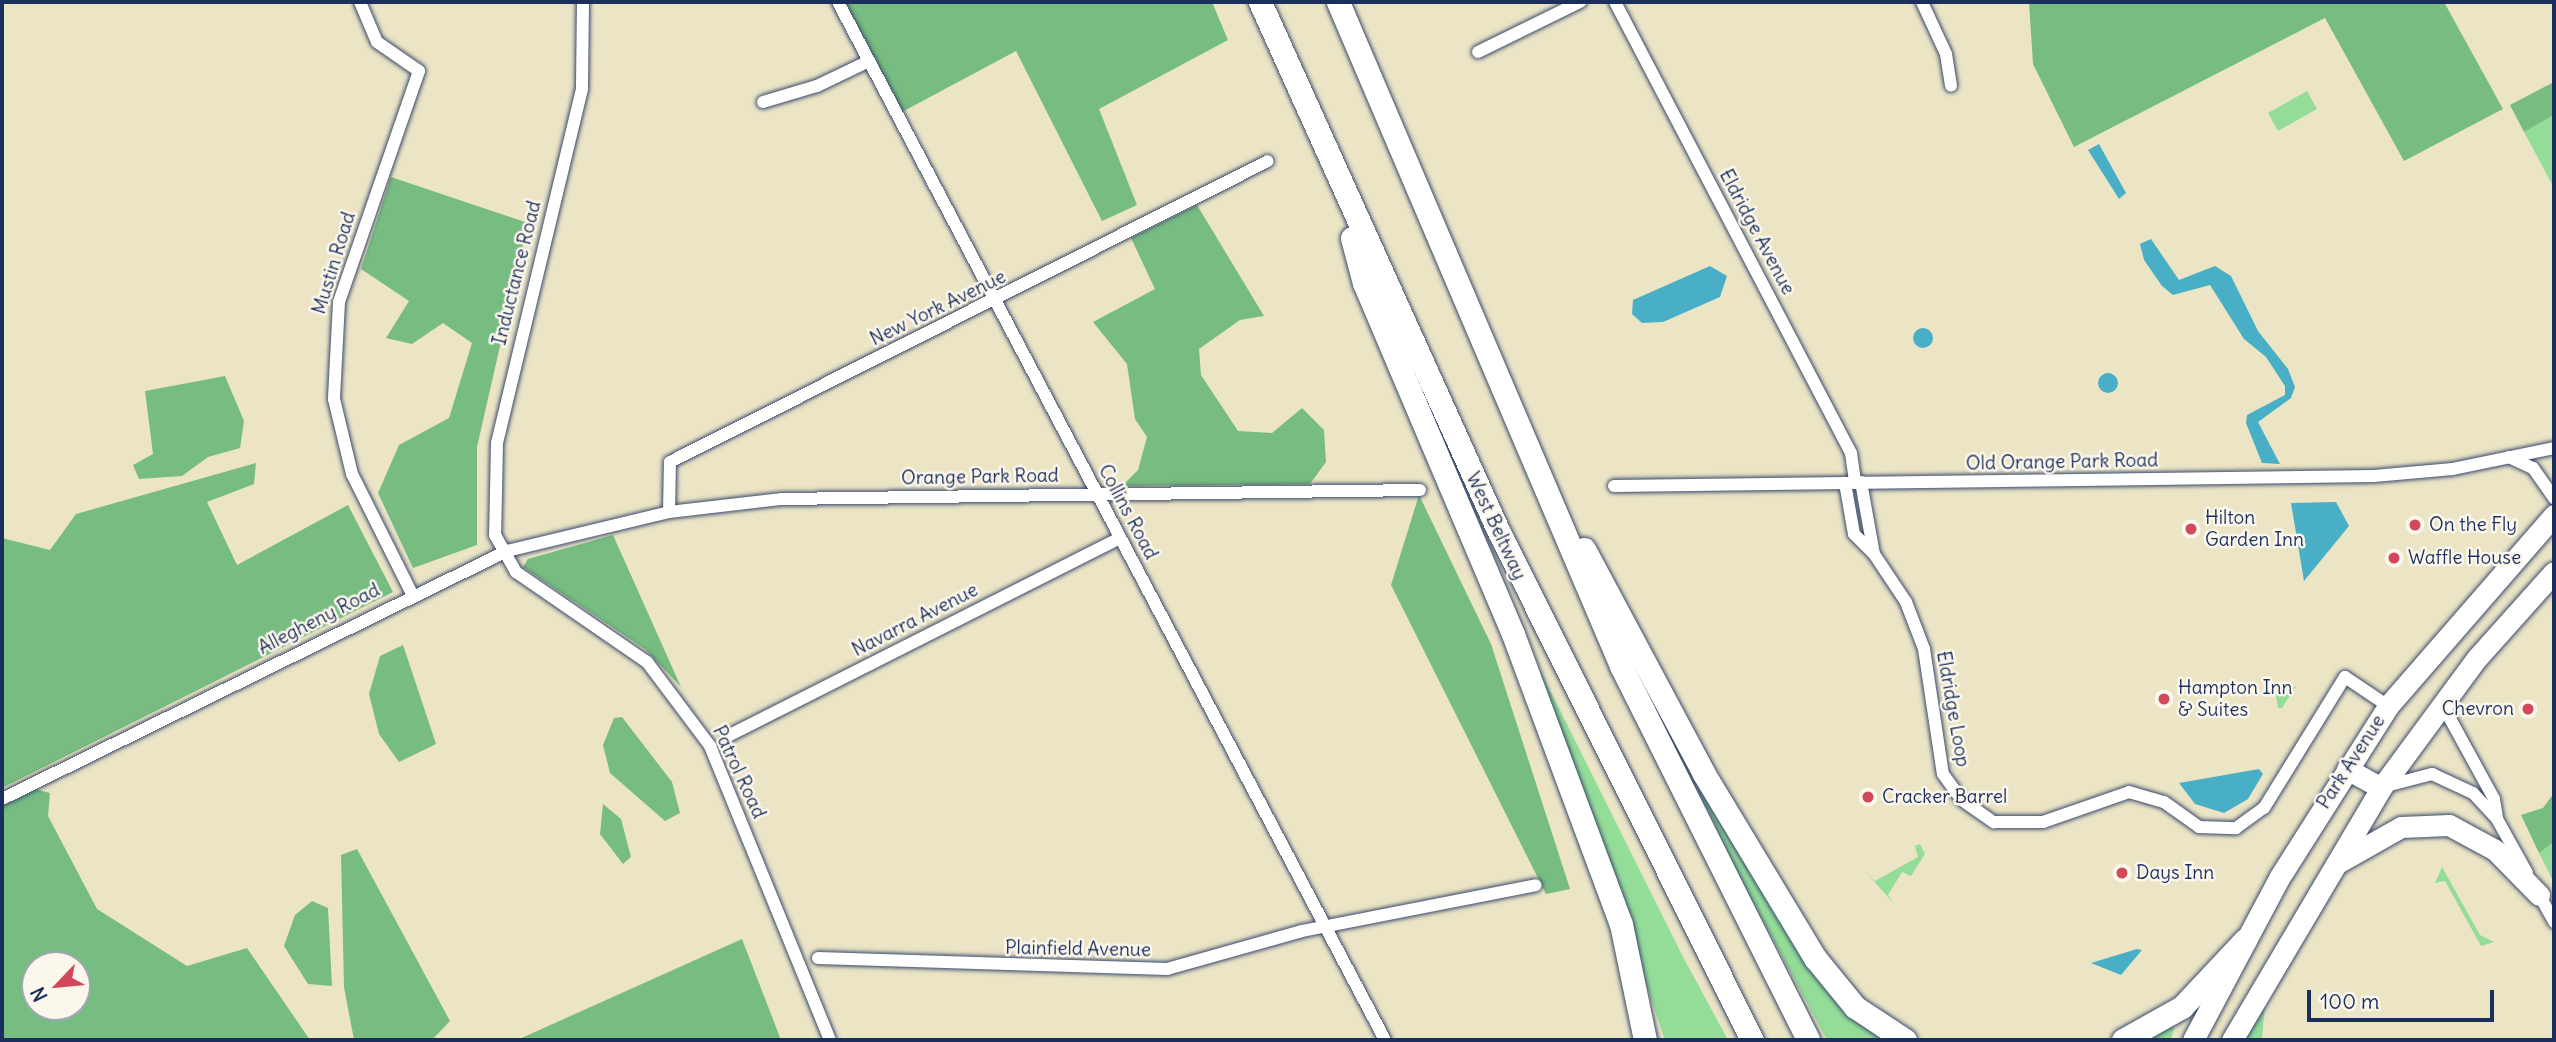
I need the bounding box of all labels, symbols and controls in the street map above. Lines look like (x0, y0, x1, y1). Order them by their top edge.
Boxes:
street label: Eldridge Avenue (1714, 165, 1800, 299)
street label: Inductance Road (488, 198, 546, 348)
street label: Mustin Road (308, 209, 360, 317)
street label: New York Avenue (866, 265, 1010, 351)
street label: Old Orange Park Road (1966, 449, 2158, 475)
street label: Collins Road (1093, 461, 1163, 563)
street label: Orange Park Road (901, 464, 1059, 490)
street label: West Beltway (1461, 469, 1531, 583)
place label: Hilton Garden Inn (2205, 507, 2304, 551)
place label: On the Fly (2429, 514, 2517, 536)
marker: On the Fly (2407, 517, 2423, 533)
marker: Hilton Garden Inn (2183, 521, 2199, 537)
place label: Waffle House (2408, 547, 2521, 569)
marker: Waffle House (2386, 550, 2402, 566)
street label: Navarra Avenue (848, 578, 982, 662)
street label: Allegheny Road (254, 579, 384, 659)
street label: Eldridge Loop (1932, 649, 1974, 769)
place label: Hampton Inn & Suites (2178, 677, 2293, 721)
marker: Hampton Inn & Suites (2156, 691, 2172, 707)
place label: Chevron (2442, 698, 2514, 720)
marker: Chevron (2520, 701, 2536, 717)
street label: Park Avenue (2312, 711, 2390, 813)
street label: Patrol Road (708, 722, 770, 822)
place label: Cracker Barrel (1882, 786, 2007, 808)
marker: Cracker Barrel (1860, 789, 1876, 805)
place label: Days Inn (2136, 862, 2214, 884)
marker: Days Inn (2114, 865, 2130, 881)
street label: Plainfield Avenue (1005, 936, 1151, 962)
north arrow (21, 951, 91, 1021)
scale bar (2311, 976, 2498, 1020)
text: N (25, 983, 53, 1006)
text: 100 m (2320, 988, 2379, 1015)

